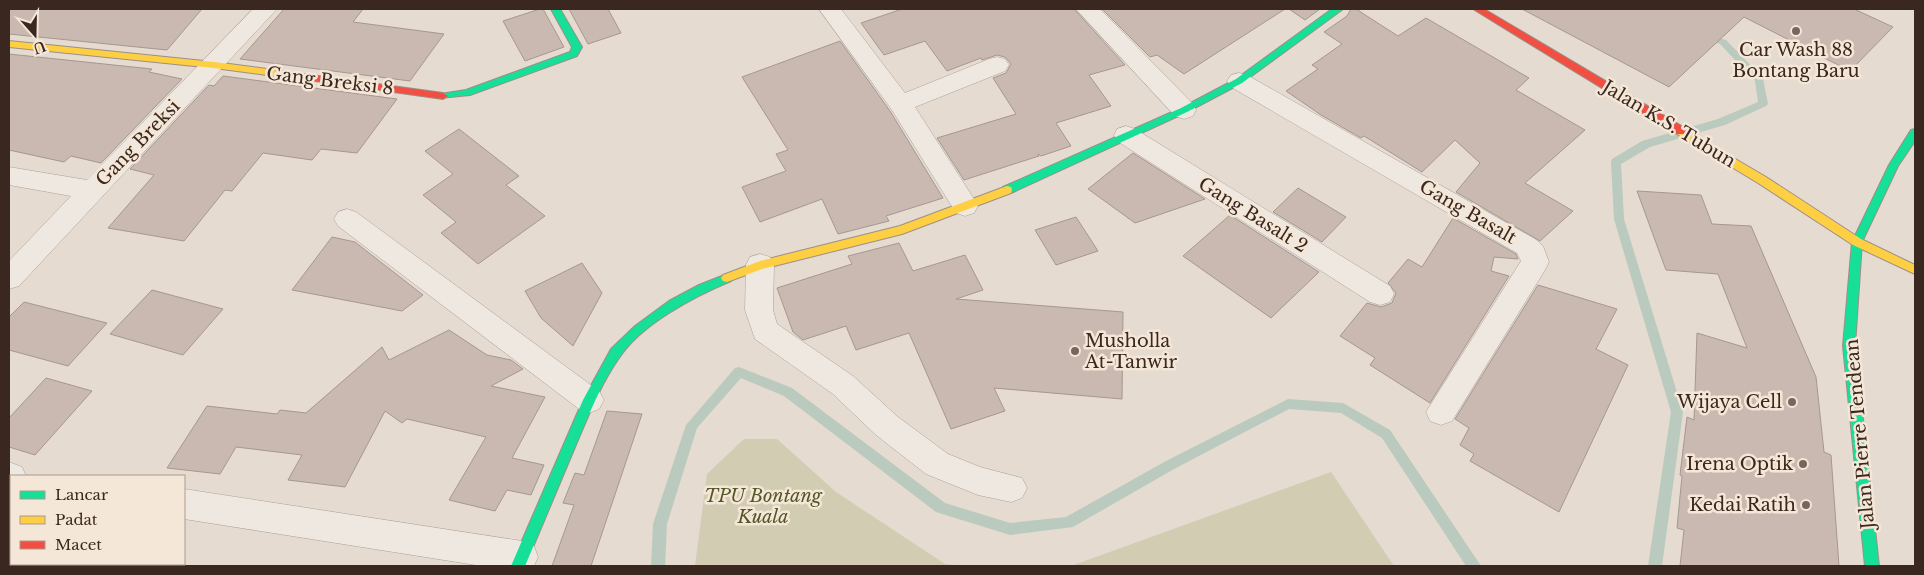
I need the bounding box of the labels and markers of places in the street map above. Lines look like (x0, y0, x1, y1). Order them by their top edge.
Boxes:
marker: Car Wash 88 Bontang Baru (1790, 25, 1802, 37)
place label: Car Wash 88 Bontang Baru (1732, 39, 1860, 82)
place label: Musholla At-Tanwir (1084, 330, 1178, 373)
marker: Musholla At-Tanwir (1069, 345, 1081, 357)
place label: Wijaya Cell (1676, 391, 1782, 413)
marker: Wijaya Cell (1786, 396, 1798, 408)
place label: Irena Optik (1686, 453, 1793, 475)
marker: Irena Optik (1797, 458, 1809, 470)
place label: Kedai Ratih (1689, 494, 1796, 516)
marker: Kedai Ratih (1800, 499, 1812, 511)

